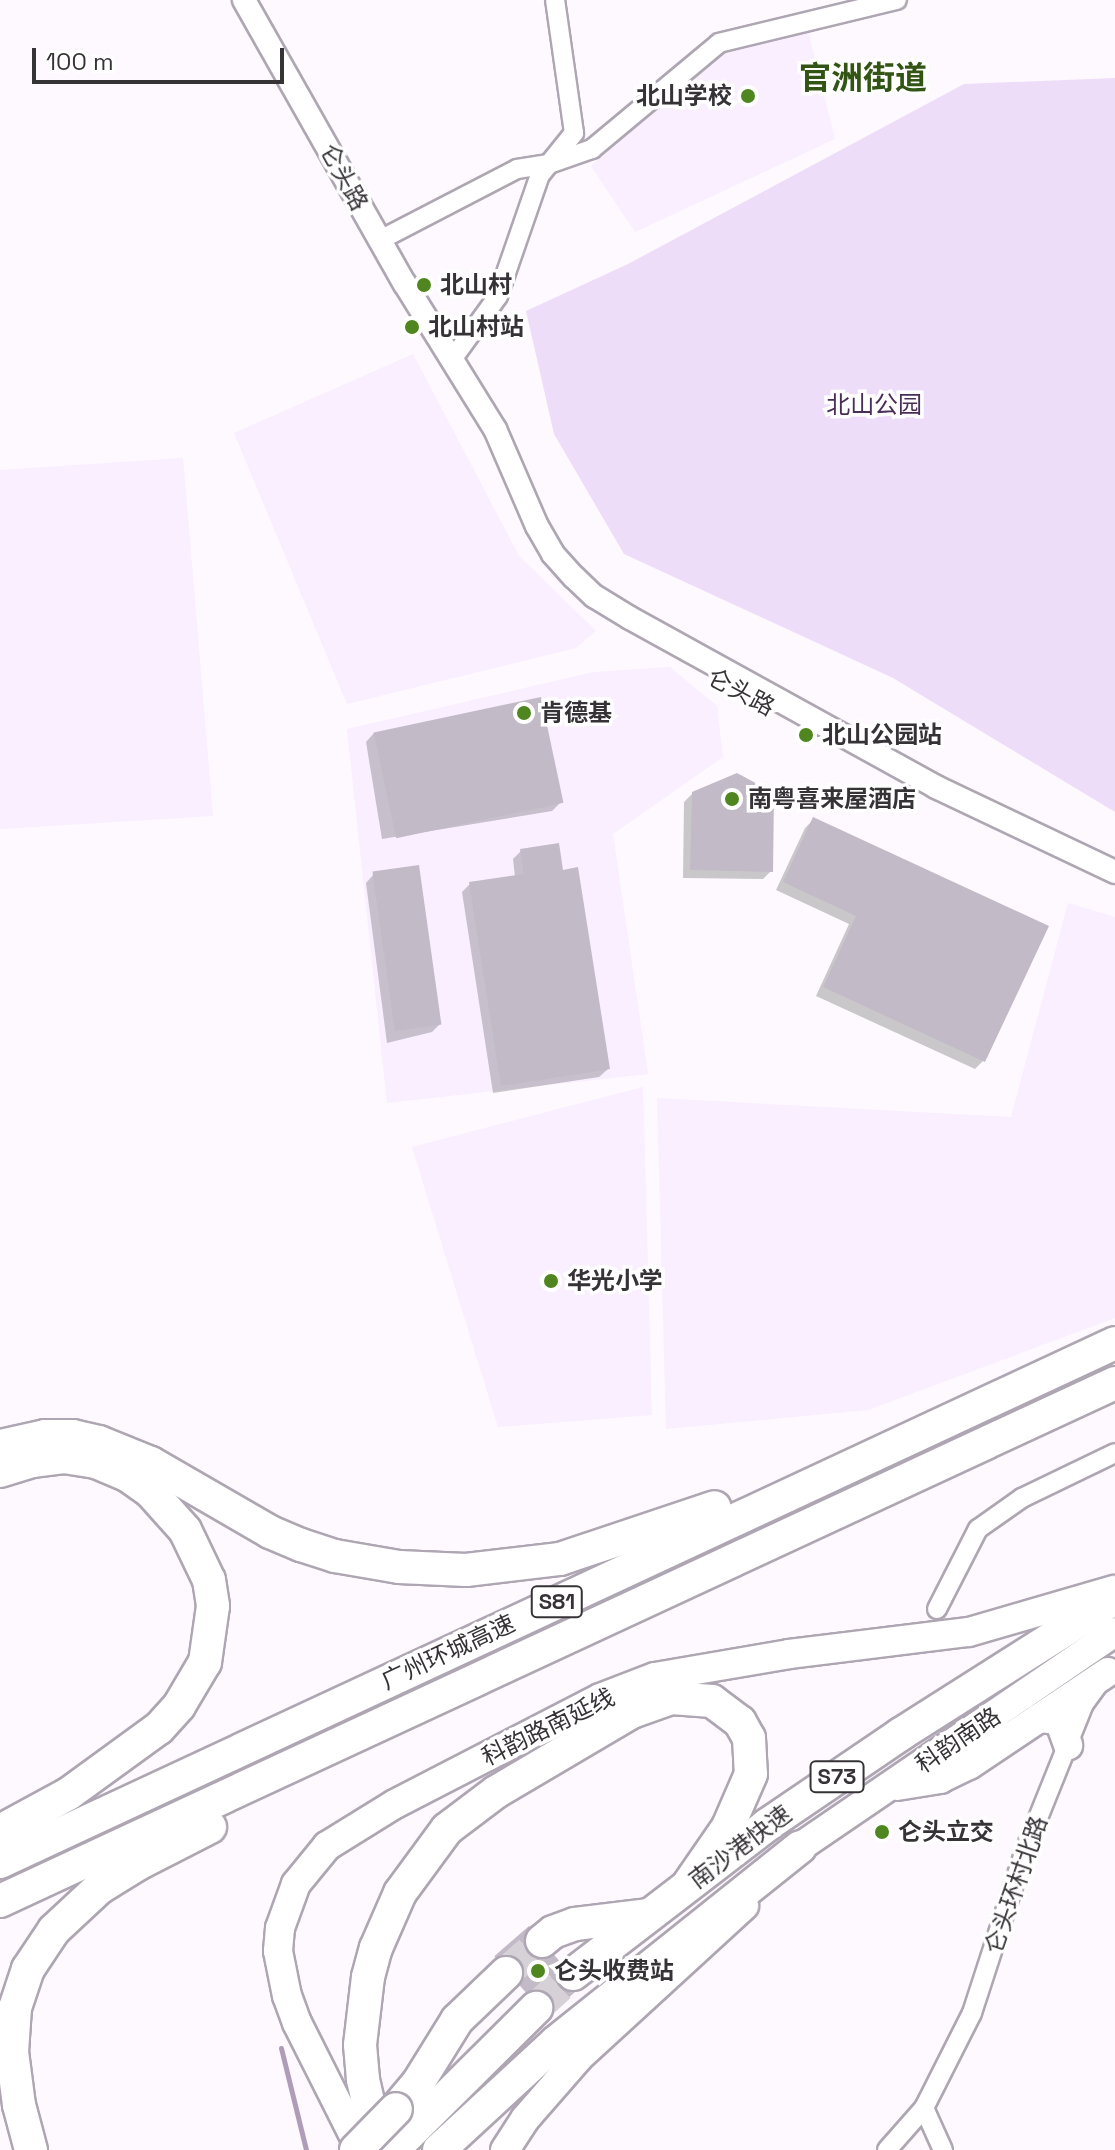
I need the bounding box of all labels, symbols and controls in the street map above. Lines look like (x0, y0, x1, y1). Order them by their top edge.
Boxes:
scale bar (36, 32, 288, 82)
text: 100 m (46, 46, 114, 77)
district label: 官洲街道 (799, 59, 927, 97)
place label: 北山学校 (636, 82, 732, 110)
marker: 北山学校 (739, 87, 757, 105)
street label: 仑头路 (314, 139, 374, 215)
place label: 北山村 (440, 271, 512, 299)
marker: 北山村 (415, 276, 433, 294)
place label: 北山村站 (428, 313, 524, 341)
marker: 北山村站 (403, 318, 421, 336)
park label: 北山公园 (826, 391, 922, 419)
street label: 仑头路 (702, 662, 780, 722)
place label: 肯德基 (540, 699, 612, 727)
marker: 肯德基 (515, 704, 533, 722)
place label: 北山公园站 (822, 721, 942, 749)
marker: 北山公园站 (797, 726, 815, 744)
place label: 南粤喜来屋酒店 (748, 785, 916, 813)
marker: 南粤喜来屋酒店 (723, 790, 741, 808)
place label: 华光小学 (567, 1267, 663, 1295)
marker: 华光小学 (542, 1272, 560, 1290)
road number: S81 (529, 1584, 585, 1620)
street label: 广州环城高速 (377, 1609, 519, 1695)
street label: 科韵路南延线 (477, 1682, 619, 1772)
street label: 科韵南路 (910, 1701, 1006, 1779)
road number: S73 (809, 1759, 865, 1795)
street label: 南沙港快速 (683, 1799, 797, 1895)
street label: 仑头环村北路 (979, 1812, 1053, 1958)
place label: 仑头立交 (898, 1818, 994, 1846)
marker: 仑头立交 (873, 1823, 891, 1841)
place label: 仑头收费站 (554, 1957, 674, 1985)
marker: 仑头收费站 (529, 1962, 547, 1980)

